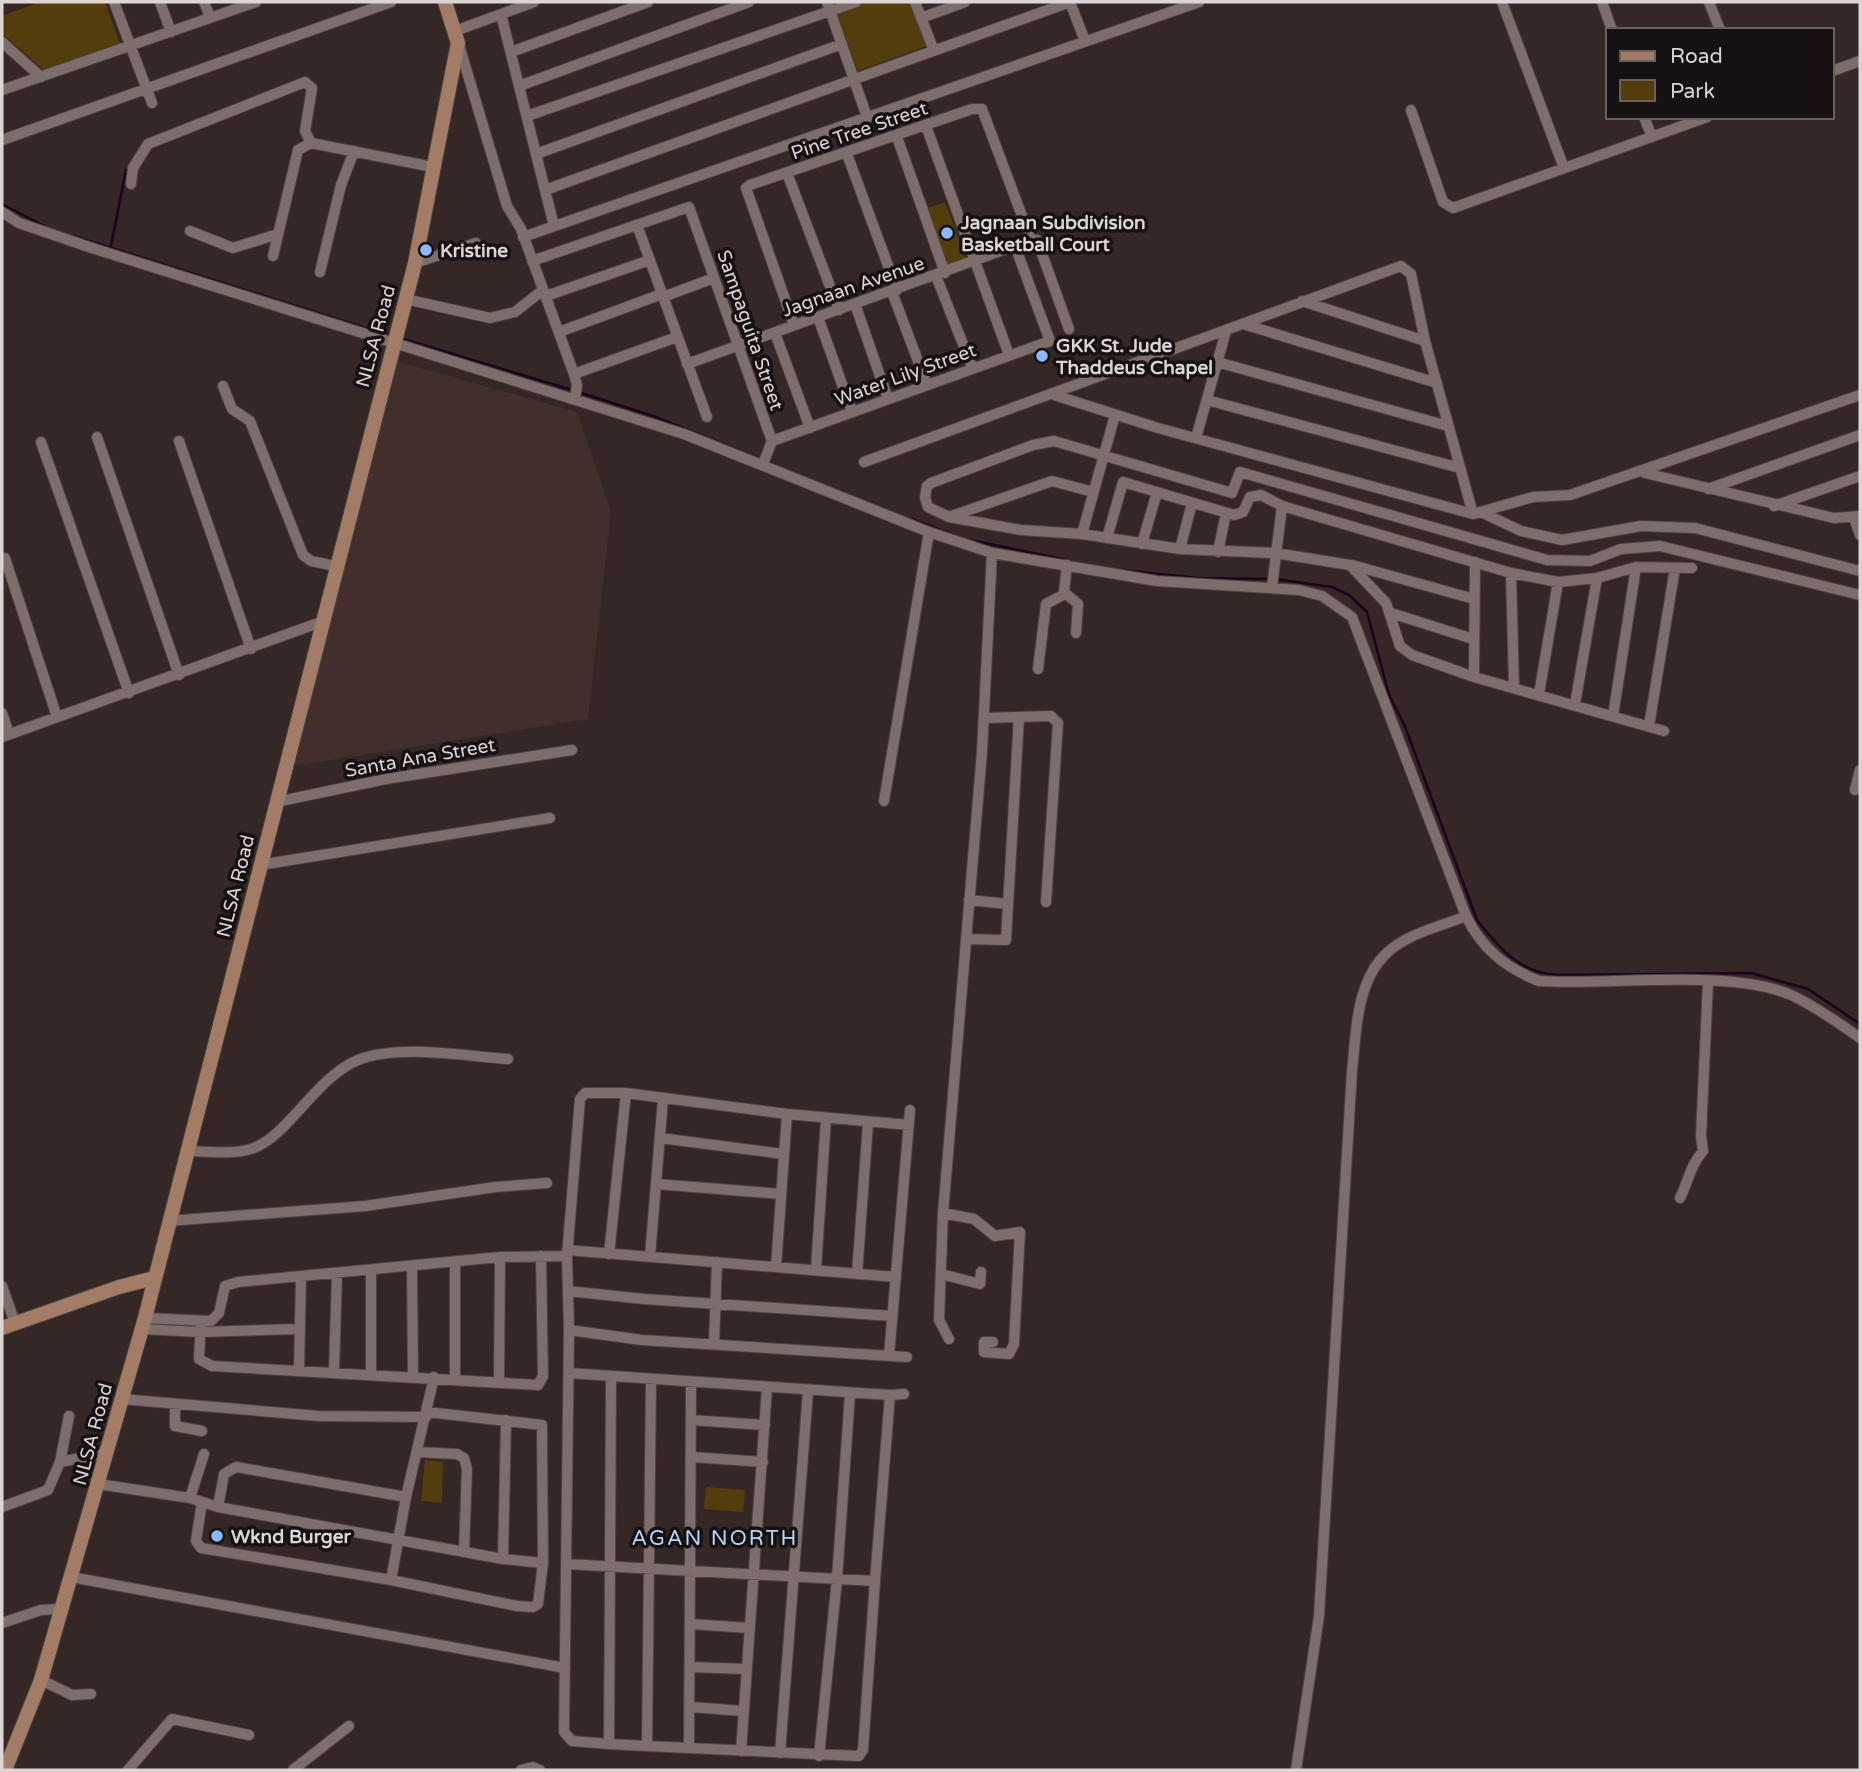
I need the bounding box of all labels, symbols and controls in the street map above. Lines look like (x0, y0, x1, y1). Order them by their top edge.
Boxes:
legend (1606, 28, 1834, 119)
text: Road (1670, 44, 1723, 69)
text: Park (1670, 79, 1715, 104)
street label: Pine Tree Street (788, 97, 930, 165)
place label: Jagnaan Subdivision Basketball Court (960, 212, 1146, 256)
marker: Jagnaan Subdivision Basketball Court (939, 225, 955, 241)
place label: Kristine (440, 240, 508, 262)
marker: Kristine (418, 242, 434, 258)
street label: Sampaguita Street (712, 247, 788, 413)
street label: Jagnaan Avenue (779, 252, 927, 322)
street label: NLSA Road (352, 283, 400, 390)
place label: GKK St. Jude Thaddeus Chapel (1055, 335, 1213, 380)
street label: Water Lily Street (832, 339, 979, 411)
marker: GKK St. Jude Thaddeus Chapel (1034, 348, 1050, 364)
street label: Santa Ana Street (343, 734, 497, 782)
street label: NLSA Road (213, 833, 259, 940)
street label: NLSA Road (69, 1381, 117, 1488)
place label: Wknd Burger (231, 1526, 351, 1549)
district label: AGAN NORTH (632, 1526, 798, 1551)
marker: Wknd Burger (209, 1528, 225, 1544)

